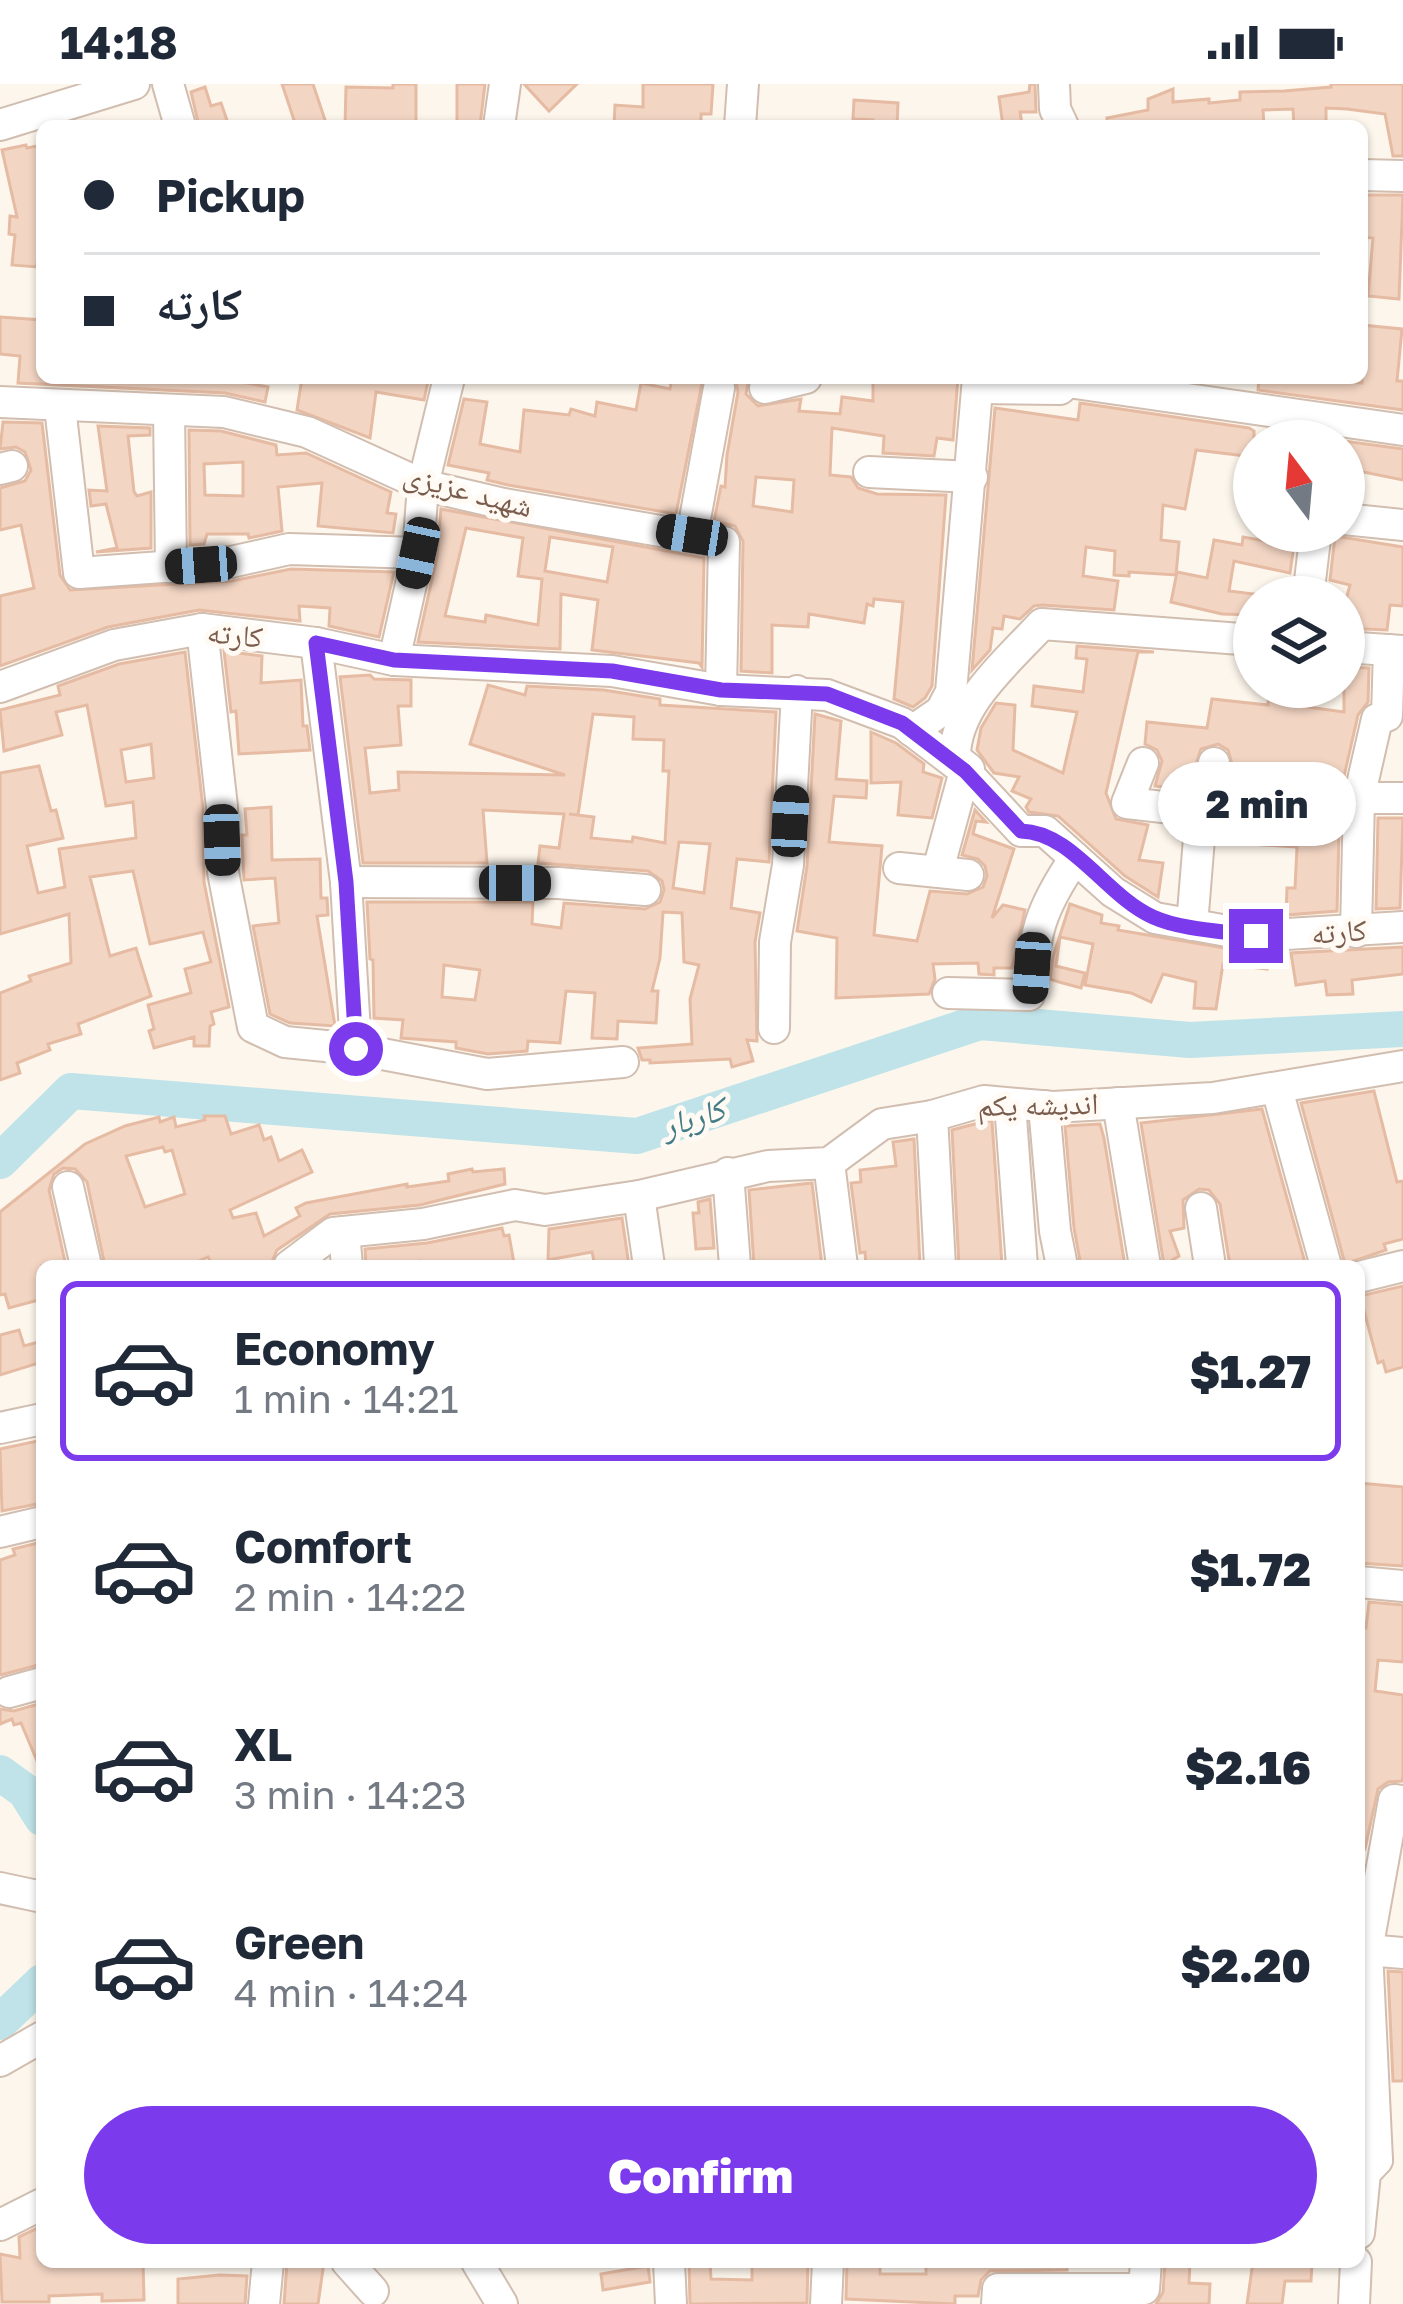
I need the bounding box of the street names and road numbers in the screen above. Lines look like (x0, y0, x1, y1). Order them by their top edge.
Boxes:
street label: شهید عزیزی (400, 456, 537, 525)
street label: کارته (206, 613, 265, 655)
street label: کارته (1310, 911, 1368, 951)
street label: اندیشه یکم (977, 1085, 1099, 1126)

